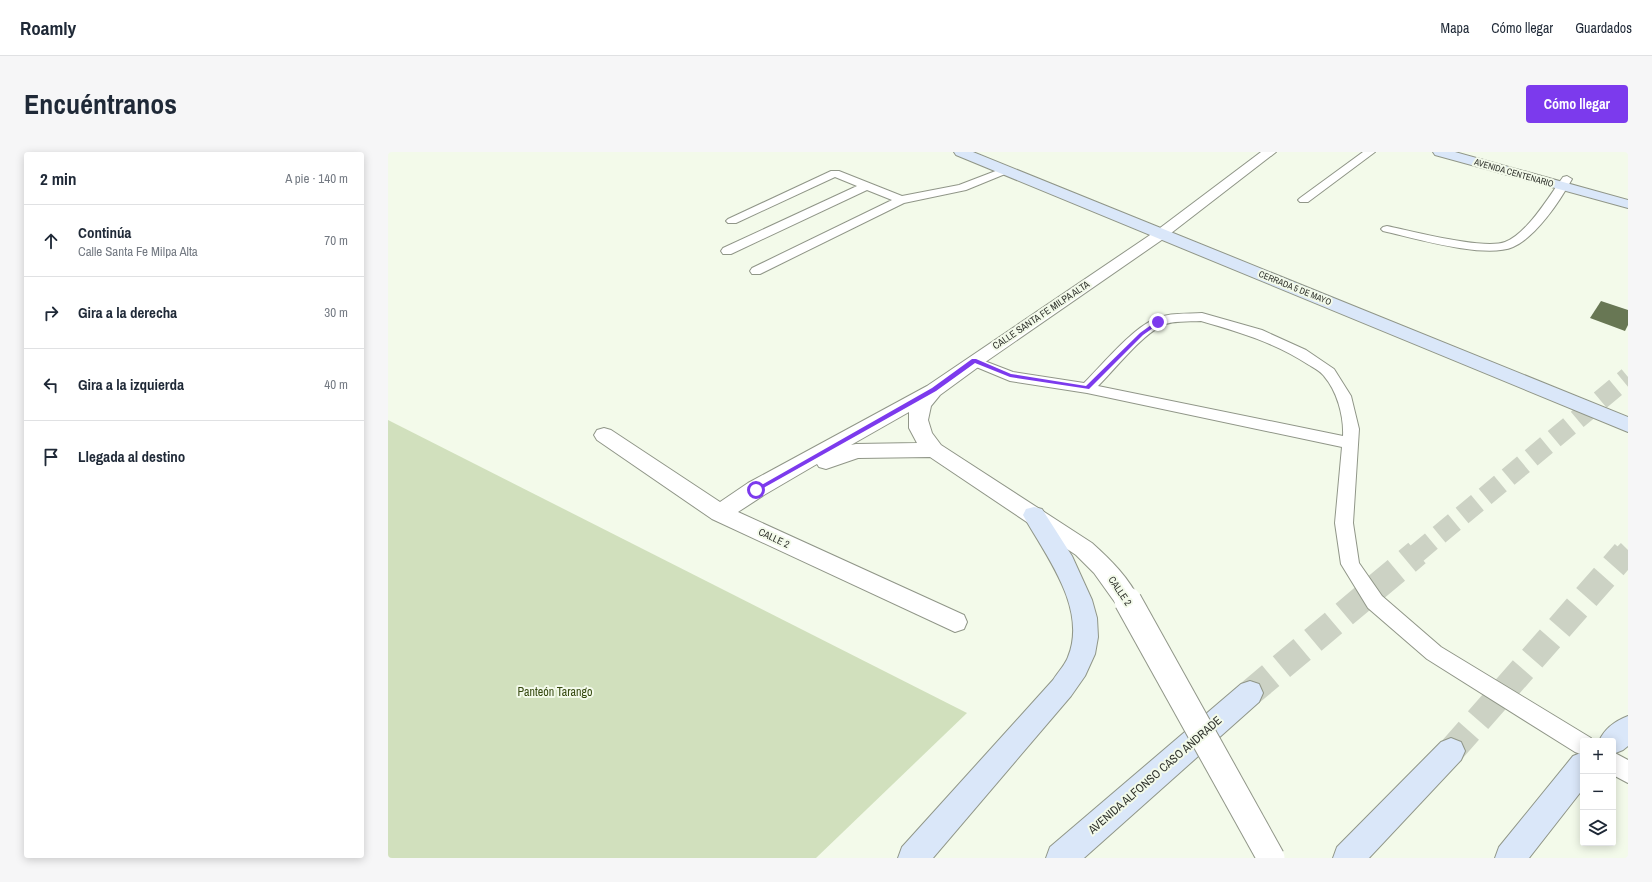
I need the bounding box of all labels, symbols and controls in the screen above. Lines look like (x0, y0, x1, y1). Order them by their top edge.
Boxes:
text: Roamly (20, 15, 76, 41)
text: Mapa (1441, 19, 1469, 37)
text: Cómo llegar (1491, 19, 1553, 37)
text: Guardados (1575, 19, 1632, 37)
text: Encuéntranos (24, 85, 177, 123)
button: Cómo llegar (1526, 85, 1628, 123)
street label: AVENIDA CENTENARIO (1472, 156, 1555, 190)
text: 2 min (40, 167, 76, 190)
text: A pie · 140 m (285, 170, 348, 187)
text: Continúa (78, 222, 131, 243)
icon: ahead (40, 230, 62, 252)
text: 70 m (324, 232, 348, 249)
text: Calle Santa Fe Milpa Alta (78, 243, 198, 260)
street label: CERRADA 5 DE MAYO (1257, 268, 1333, 308)
street label: CALLE SANTA FE MILPA ALTA (990, 277, 1092, 352)
icon: right (40, 302, 62, 324)
text: Gira a la derecha (78, 302, 177, 323)
text: 30 m (324, 304, 348, 321)
route end (1149, 313, 1167, 331)
icon: left (40, 374, 62, 396)
text: Gira a la izquierda (78, 374, 184, 395)
text: 40 m (324, 376, 348, 393)
icon: arrive (40, 446, 62, 468)
text: Llegada al destino (78, 446, 185, 467)
route start (747, 481, 765, 499)
street label: CALLE 2 (756, 525, 792, 551)
street label: CALLE 2 (1105, 574, 1135, 609)
park label: Panteón Tarango (518, 684, 592, 700)
street label: AVENIDA ALFONSO CASO ANDRADE (1084, 713, 1225, 838)
map controls (1580, 738, 1616, 846)
button: + (1580, 738, 1616, 774)
button: − (1580, 774, 1616, 810)
button: layers (1580, 810, 1616, 846)

